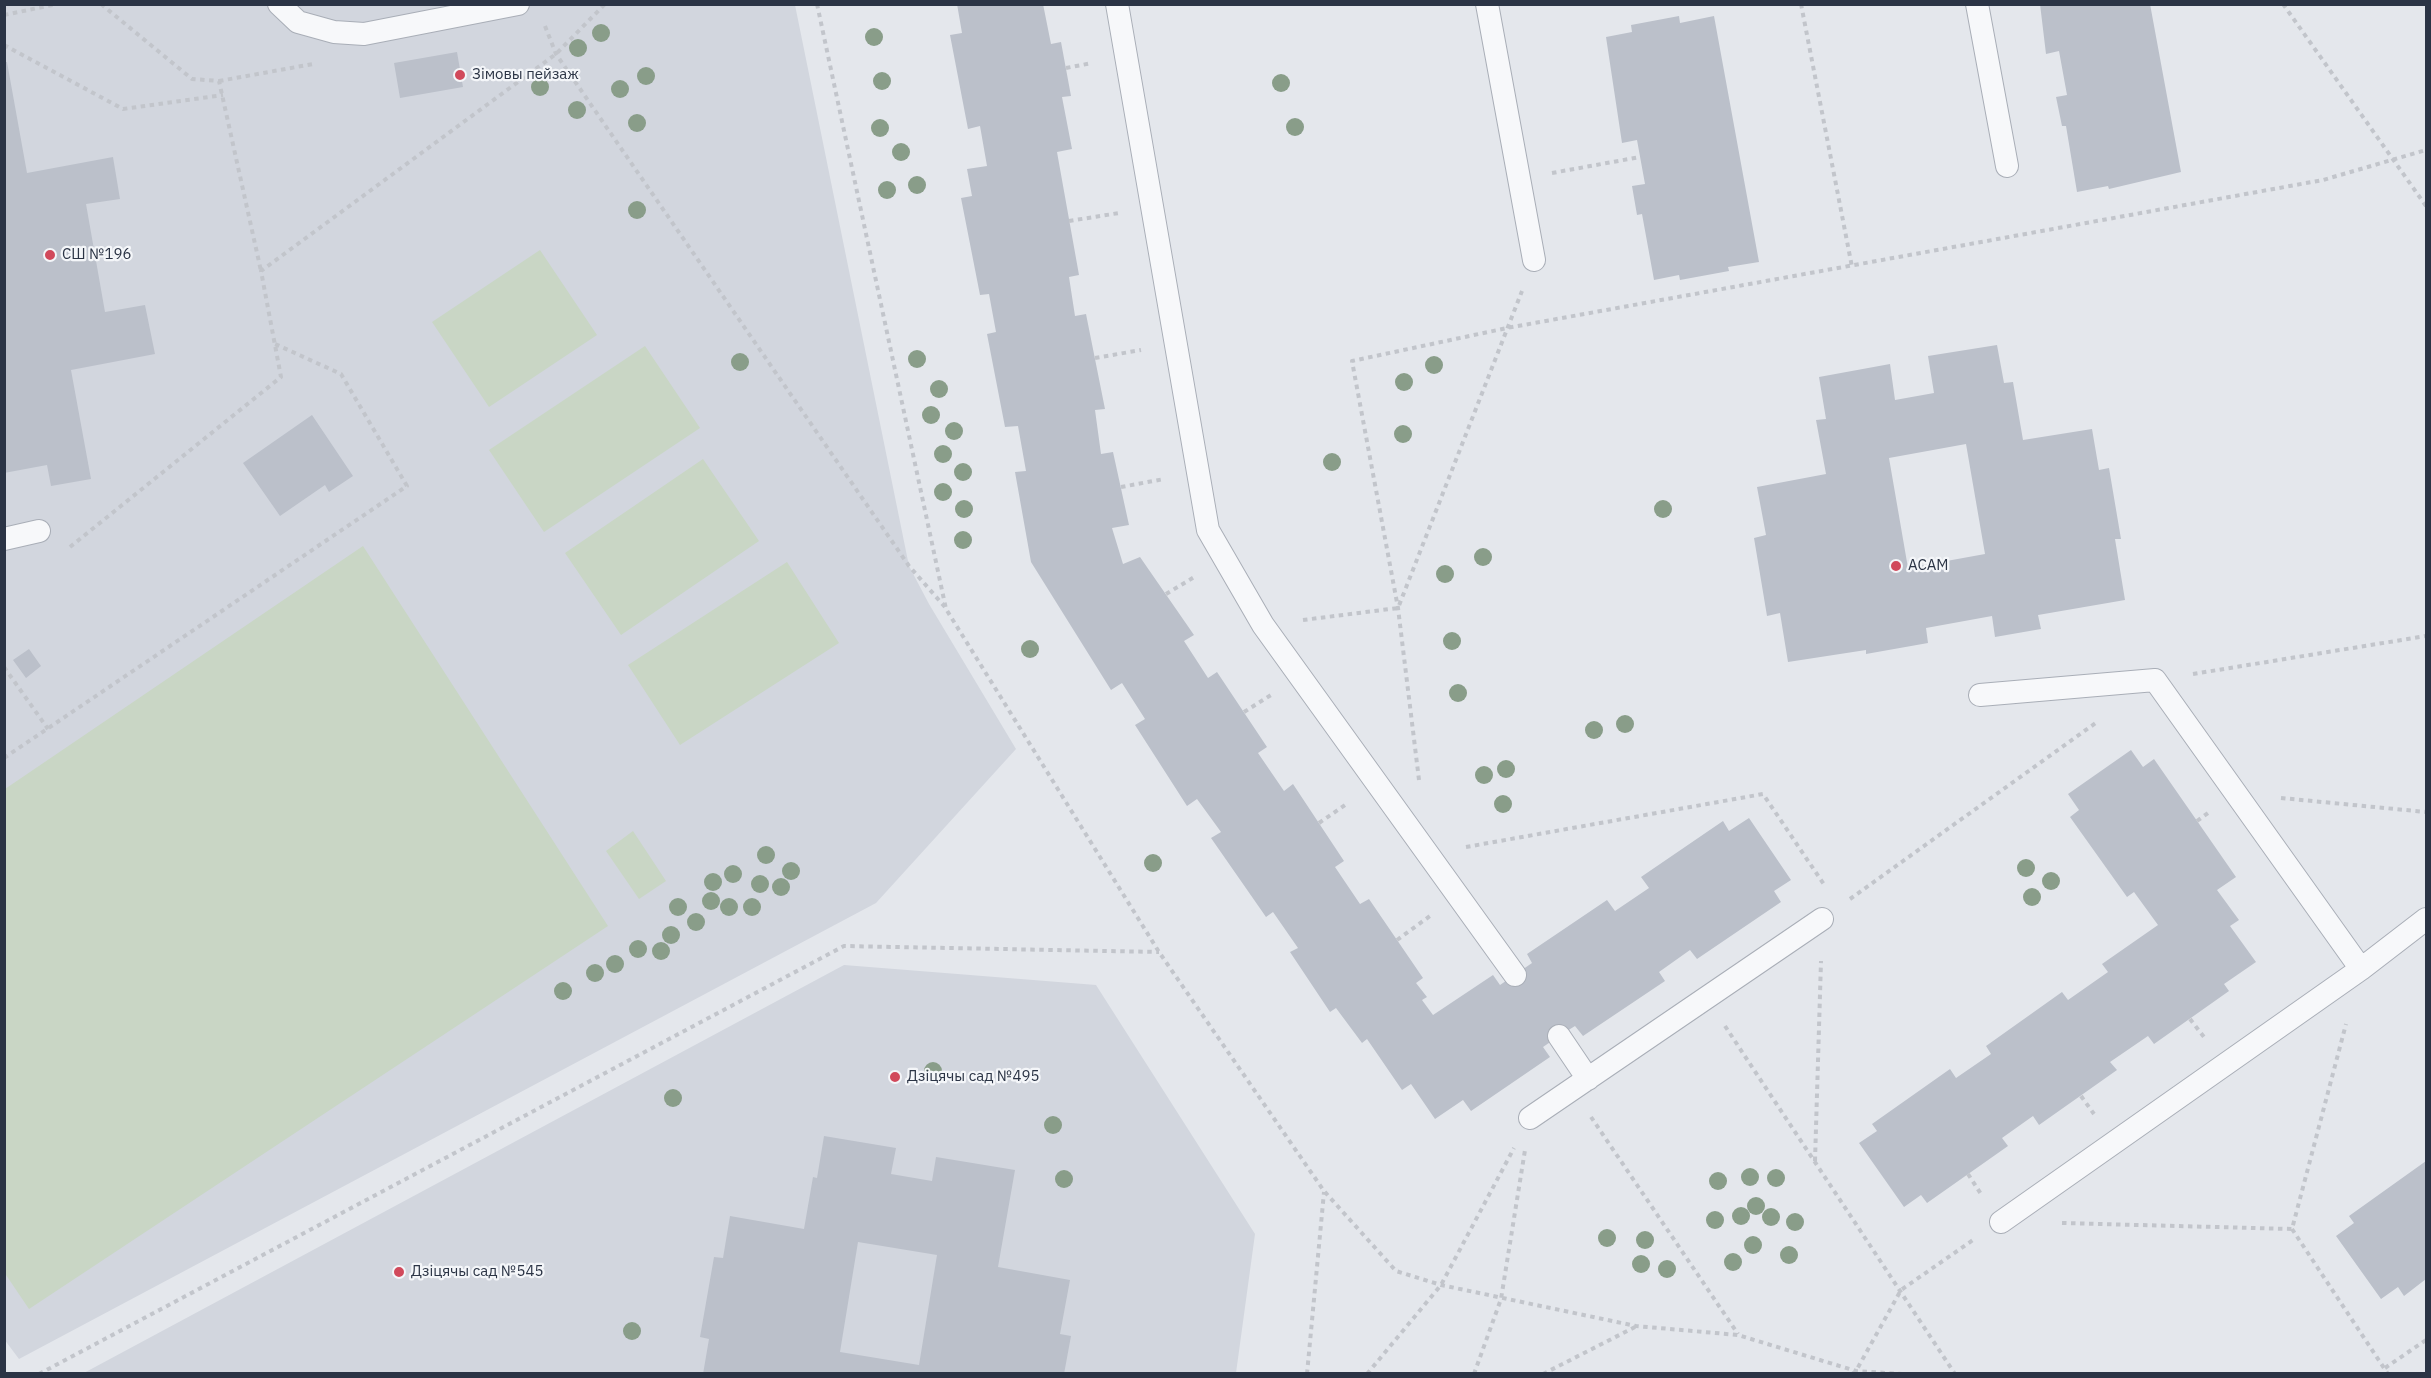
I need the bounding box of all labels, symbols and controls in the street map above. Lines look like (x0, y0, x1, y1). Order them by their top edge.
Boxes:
place label: Зімовы пейзаж (472, 66, 579, 84)
marker: Зімовы пейзаж (453, 68, 467, 82)
place label: СШ №196 (62, 246, 132, 264)
marker: СШ №196 (43, 248, 57, 262)
place label: АСАМ (1908, 557, 1948, 575)
marker: АСАМ (1889, 559, 1903, 573)
place label: Дзіцячы сад №495 (907, 1068, 1039, 1086)
marker: Дзіцячы сад №495 (888, 1070, 902, 1084)
place label: Дзіцячы сад №545 (411, 1263, 543, 1281)
marker: Дзіцячы сад №545 (392, 1265, 406, 1279)

